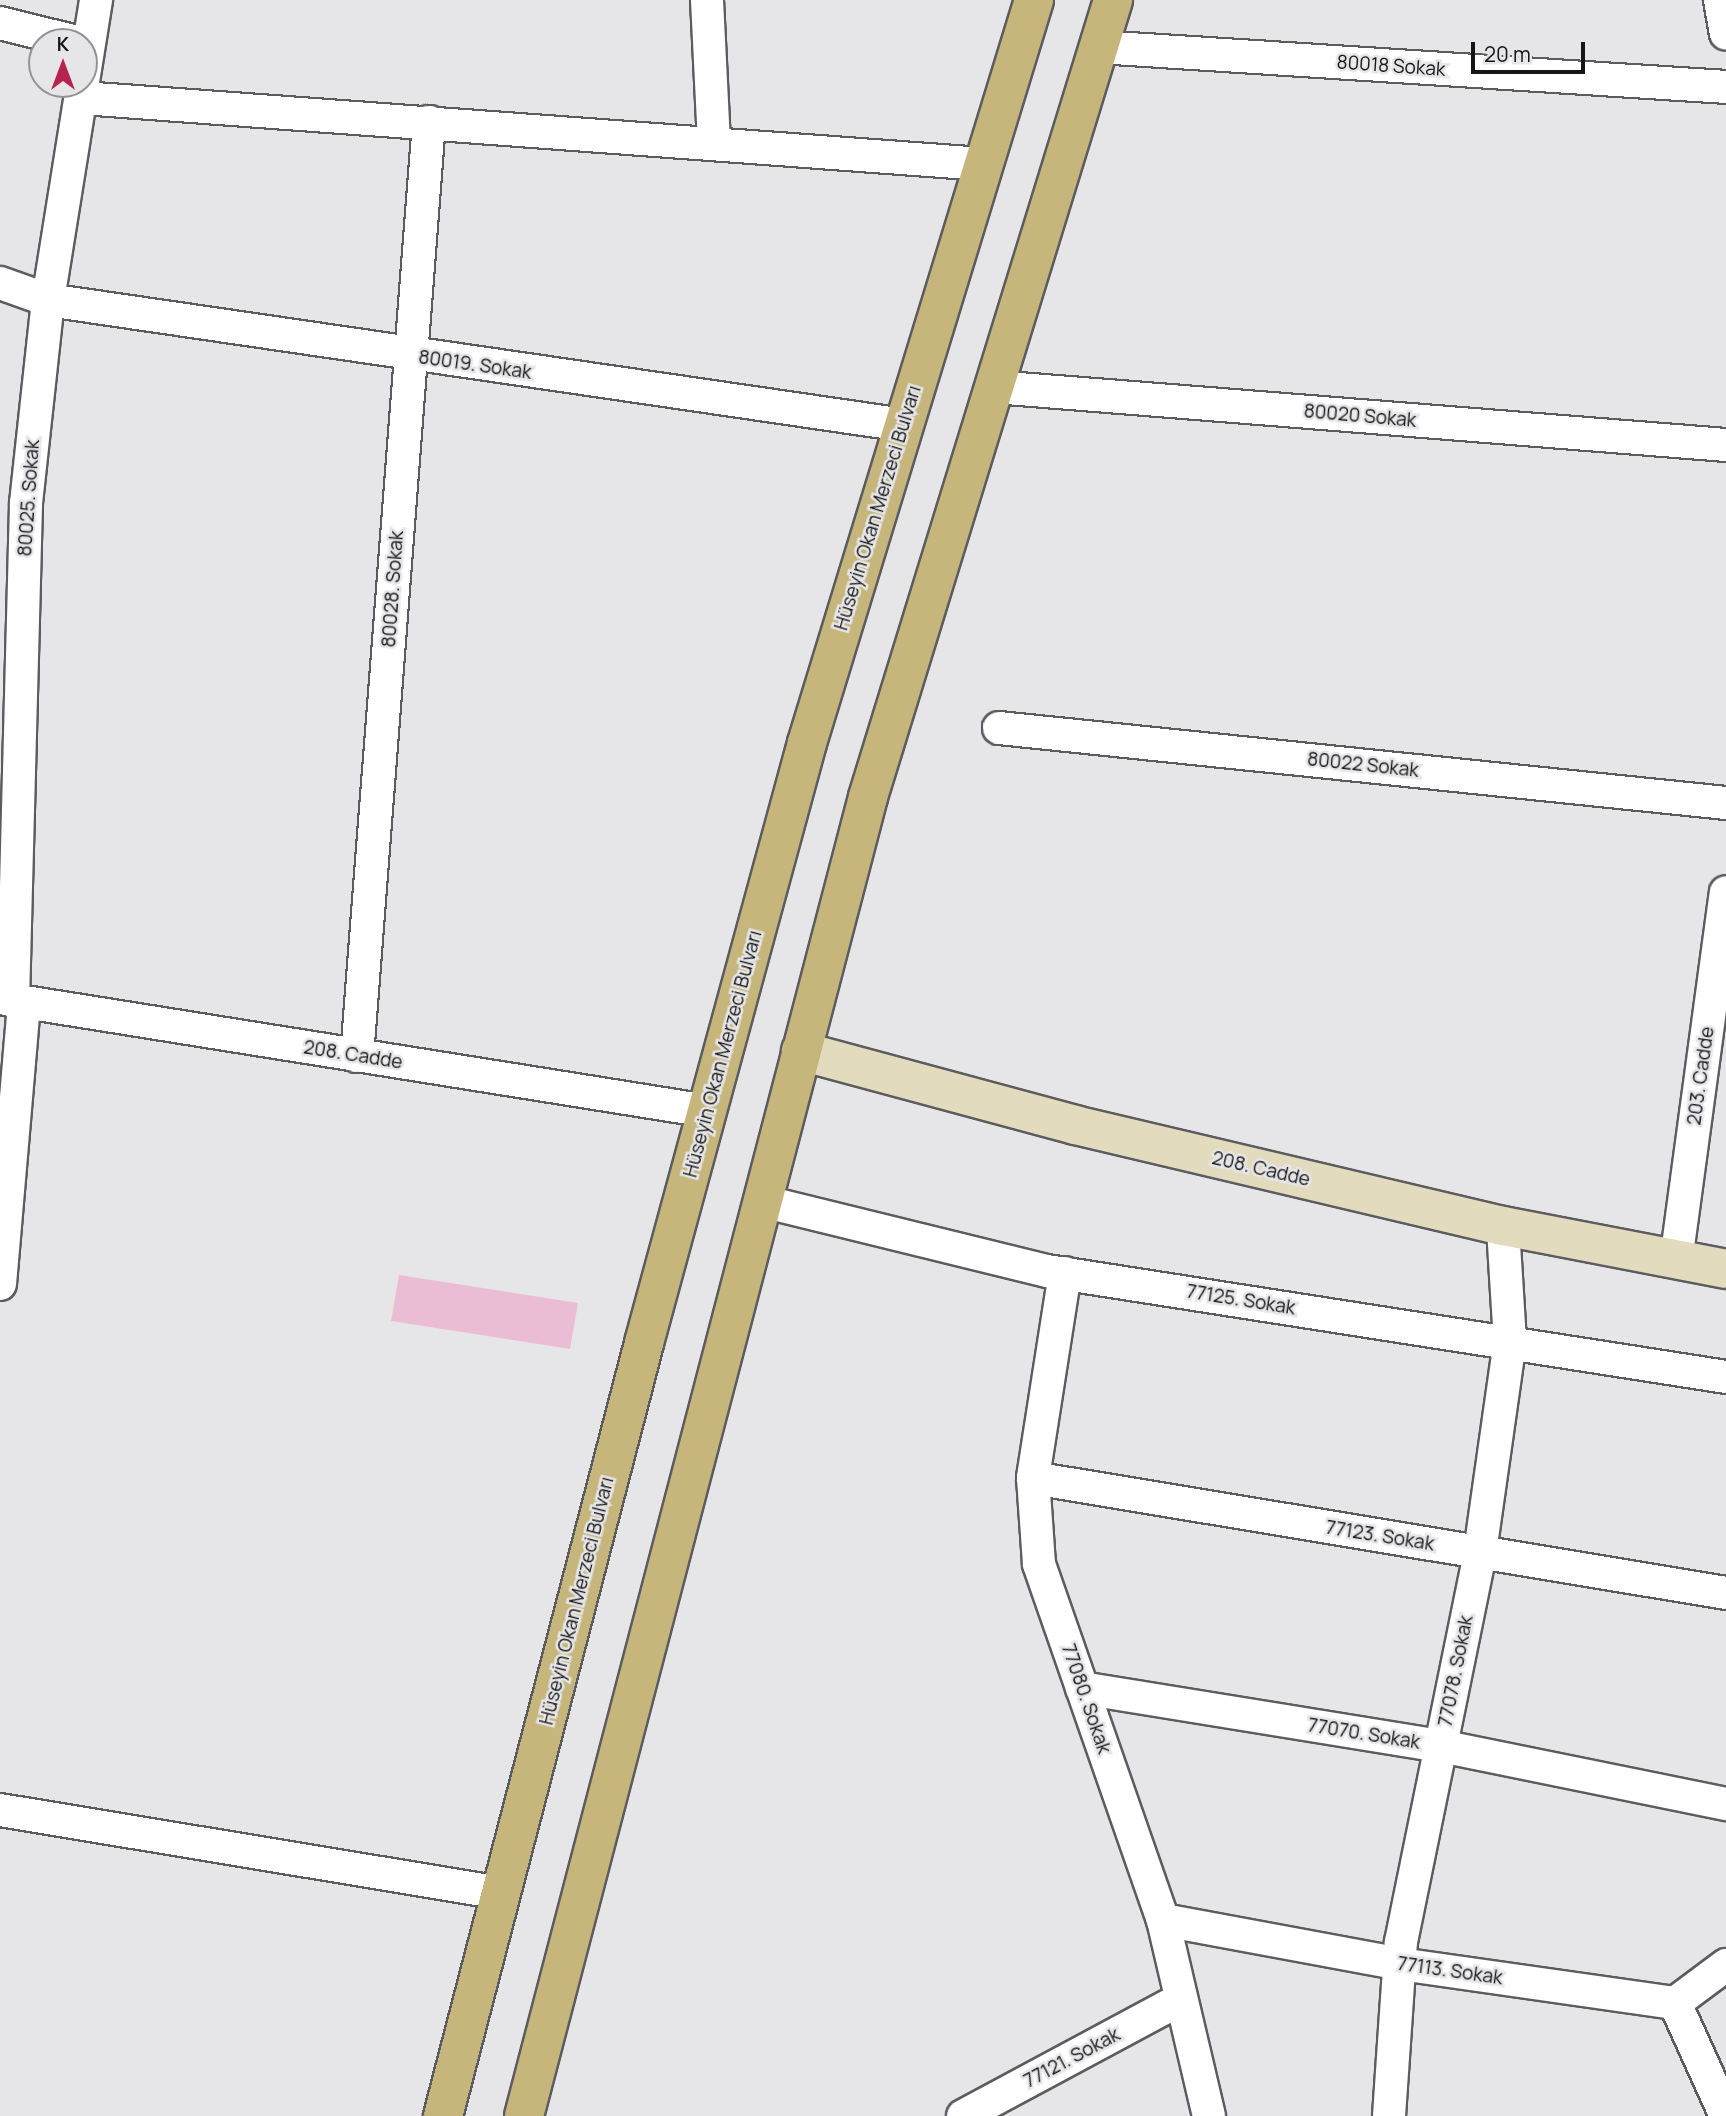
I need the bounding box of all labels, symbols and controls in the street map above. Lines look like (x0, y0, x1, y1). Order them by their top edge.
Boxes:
north arrow (28, 28, 98, 98)
scale bar (1474, 28, 1588, 72)
text: K (57, 31, 69, 57)
text: 20 m (1484, 40, 1531, 68)
street label: 80018 Sokak (1336, 51, 1446, 81)
street label: 80019. Sokak (417, 346, 533, 384)
street label: Hüseyin Okan Merzeci Bulvarı (830, 383, 926, 633)
street label: 80020 Sokak (1303, 400, 1417, 432)
street label: 80025. Sokak (14, 439, 44, 557)
street label: 80028. Sokak (378, 530, 408, 648)
street label: 80022 Sokak (1306, 748, 1420, 782)
street label: Hüseyin Okan Merzeci Bulvarı (679, 928, 767, 1180)
street label: 203. Cadde (1683, 1025, 1719, 1127)
street label: 208. Cadde (302, 1036, 404, 1074)
street label: 208. Cadde (1210, 1147, 1312, 1191)
street label: 77125. Sokak (1185, 1280, 1297, 1320)
street label: Hüseyin Okan Merzeci Bulvarı (535, 1475, 619, 1727)
street label: 77123. Sokak (1324, 1516, 1436, 1556)
street label: 77078. Sokak (1434, 1614, 1478, 1728)
street label: 77080. Sokak (1057, 1641, 1115, 1757)
street label: 77070. Sokak (1306, 1714, 1422, 1754)
street label: 77113. Sokak (1396, 1952, 1504, 1990)
street label: 77121. Sokak (1020, 2023, 1124, 2093)

